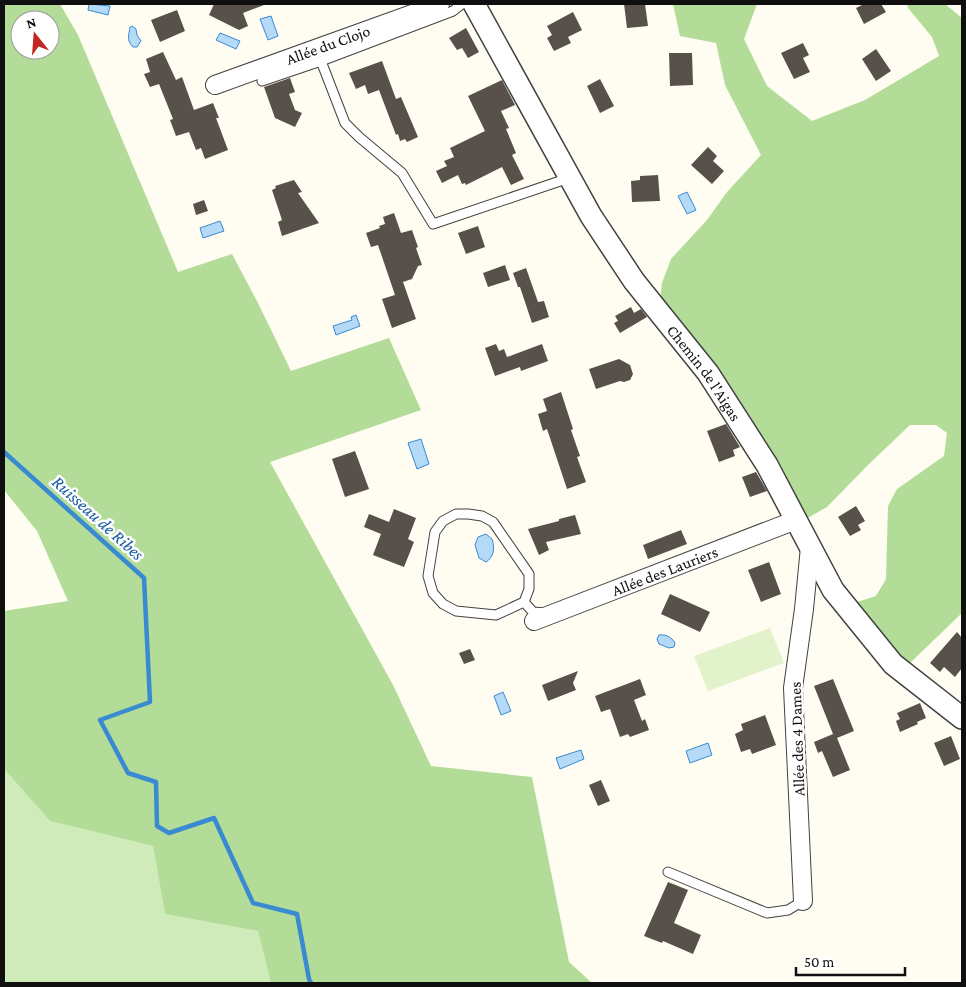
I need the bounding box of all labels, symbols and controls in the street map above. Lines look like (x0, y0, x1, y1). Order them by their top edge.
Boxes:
north arrow (10, 10, 60, 60)
text: N (24, 13, 39, 32)
street label: Allée du Clojo (284, 21, 372, 67)
street label: Chemin de l'Aigas (664, 321, 745, 424)
water label: Ruisseau de Ribes (48, 472, 148, 565)
street label: Allée des Lauriers (609, 543, 720, 599)
street label: Allée des 4 Dames (787, 681, 807, 797)
scale bar (796, 944, 905, 976)
text: 50 m (804, 954, 834, 970)

